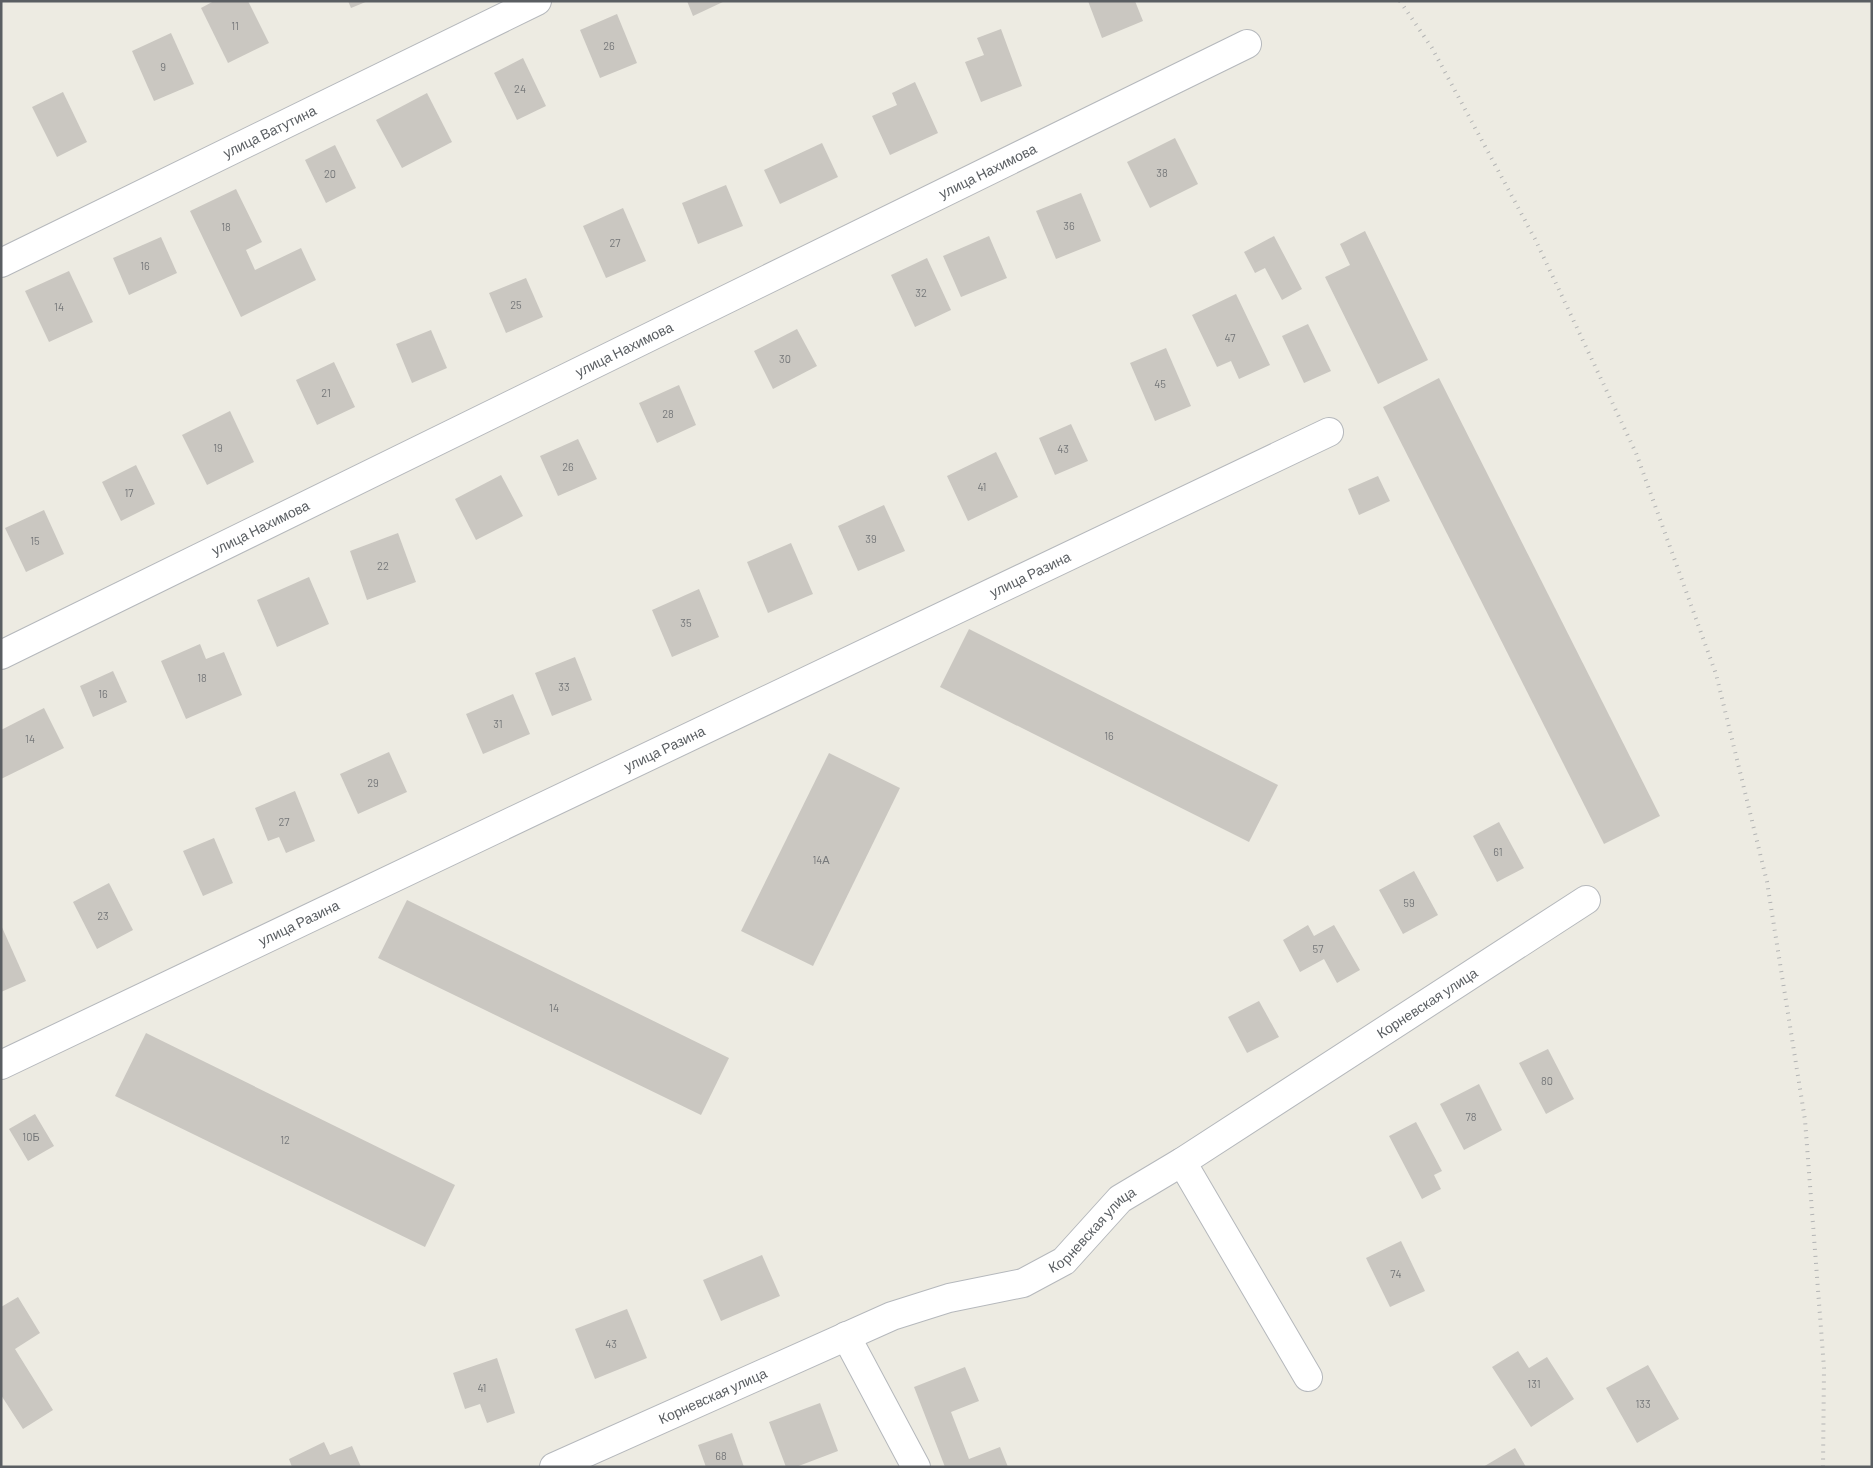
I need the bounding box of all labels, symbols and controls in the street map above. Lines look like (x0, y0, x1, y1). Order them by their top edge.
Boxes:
house number: 11 (231, 19, 239, 32)
house number: 26 (603, 39, 615, 52)
house number: 9 (160, 60, 166, 73)
house number: 24 (514, 82, 526, 95)
street label: улица Ватутина (220, 101, 319, 161)
street label: улица Нахимова (936, 139, 1039, 202)
house number: 38 (1156, 166, 1168, 179)
house number: 20 (324, 167, 336, 180)
house number: 36 (1063, 219, 1075, 232)
house number: 18 (221, 220, 231, 233)
house number: 27 (609, 236, 621, 249)
house number: 16 (140, 259, 150, 272)
house number: 32 (915, 286, 927, 299)
house number: 25 (510, 298, 522, 311)
house number: 14 (54, 300, 64, 313)
street label: улица Нахимова (572, 318, 676, 380)
house number: 47 (1225, 331, 1235, 344)
house number: 30 (779, 352, 791, 365)
house number: 45 (1154, 377, 1166, 390)
house number: 21 (321, 386, 331, 399)
house number: 28 (662, 407, 674, 420)
house number: 19 (213, 441, 223, 454)
house number: 43 (1057, 442, 1069, 455)
house number: 26 (562, 460, 574, 473)
house number: 41 (978, 480, 986, 493)
house number: 17 (124, 486, 134, 499)
street label: улица Нахимова (209, 496, 312, 558)
house number: 39 (865, 532, 877, 545)
house number: 15 (30, 534, 40, 547)
street label: улица Разина (987, 547, 1073, 601)
house number: 22 (377, 559, 389, 572)
house number: 35 (680, 616, 692, 629)
house number: 18 (197, 671, 207, 684)
house number: 33 (558, 680, 570, 693)
house number: 16 (98, 687, 108, 700)
house number: 31 (493, 717, 503, 730)
street label: улица Разина (621, 722, 708, 775)
house number: 16 (1104, 729, 1114, 742)
house number: 14 (25, 732, 35, 745)
house number: 29 (367, 776, 379, 789)
house number: 27 (278, 815, 290, 828)
house number: 61 (1493, 845, 1503, 858)
house number: 14А (812, 853, 830, 866)
street label: улица Разина (255, 896, 342, 949)
house number: 59 (1403, 896, 1415, 909)
house number: 23 (97, 909, 109, 922)
house number: 57 (1313, 942, 1323, 955)
street label: Корневская улица (1373, 964, 1481, 1041)
house number: 14 (549, 1001, 559, 1014)
house number: 80 (1541, 1074, 1553, 1087)
house number: 78 (1466, 1110, 1477, 1123)
house number: 10Б (22, 1130, 40, 1143)
house number: 12 (280, 1133, 290, 1146)
street label: Корневская улица (1045, 1183, 1139, 1276)
house number: 74 (1390, 1267, 1402, 1280)
house number: 43 (605, 1337, 617, 1350)
street label: Корневская улица (656, 1364, 770, 1427)
house number: 131 (1527, 1377, 1541, 1390)
house number: 41 (478, 1381, 486, 1394)
house number: 133 (1635, 1397, 1651, 1410)
house number: 68 (715, 1449, 727, 1462)

